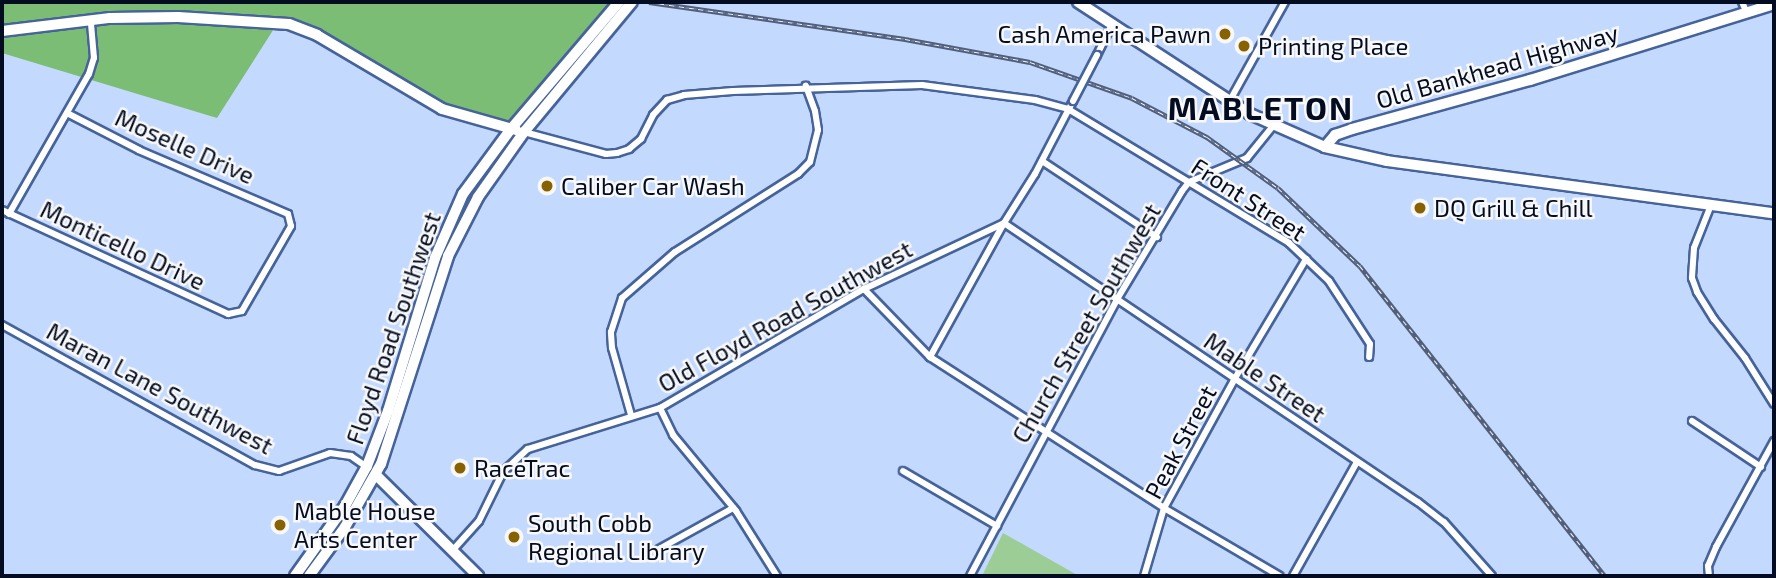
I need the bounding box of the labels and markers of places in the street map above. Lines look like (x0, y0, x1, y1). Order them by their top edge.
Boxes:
place label: Cash America Pawn (997, 20, 1211, 48)
marker: Cash America Pawn (1217, 26, 1233, 42)
place label: Printing Place (1258, 32, 1408, 60)
marker: Printing Place (1236, 38, 1252, 54)
place label: Caliber Car Wash (561, 172, 746, 200)
marker: Caliber Car Wash (539, 178, 555, 194)
place label: DQ Grill & Chill (1434, 194, 1593, 222)
marker: DQ Grill & Chill (1412, 200, 1428, 216)
place label: RaceTrac (474, 454, 570, 482)
marker: RaceTrac (452, 460, 468, 476)
place label: Mable House Arts Center (294, 497, 436, 553)
place label: South Cobb Regional Library (528, 509, 705, 565)
marker: Mable House Arts Center (272, 517, 288, 533)
marker: South Cobb Regional Library (506, 529, 522, 545)

